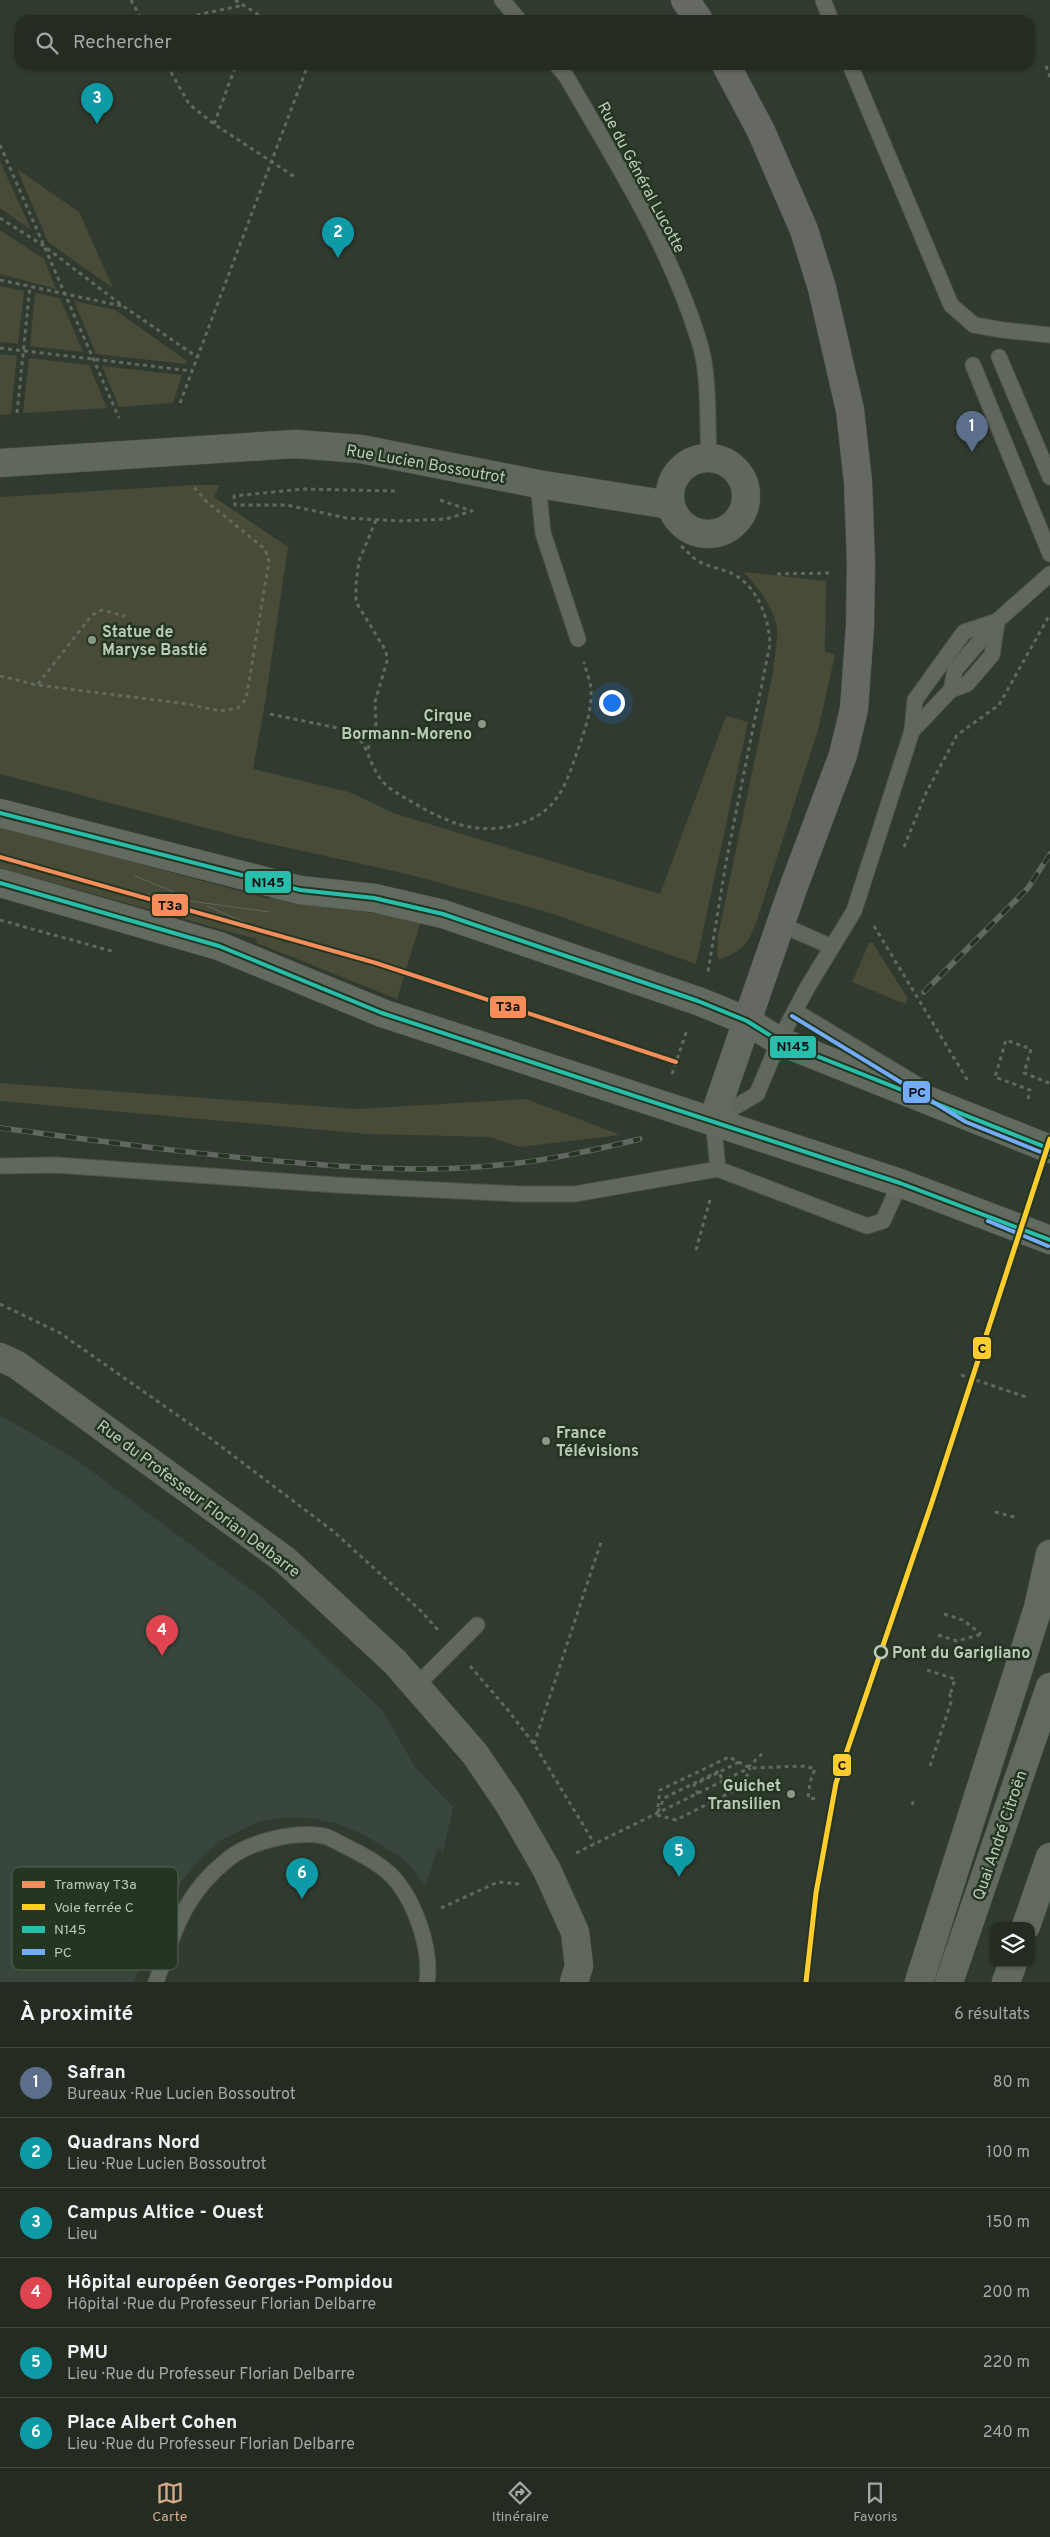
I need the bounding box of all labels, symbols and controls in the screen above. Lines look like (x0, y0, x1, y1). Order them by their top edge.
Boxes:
search box (15, 15, 1035, 70)
icon: search (33, 29, 61, 57)
text: Rechercher (73, 31, 172, 55)
pin: 3 (81, 83, 113, 124)
street label: Rue du Général Lucotte (592, 99, 689, 257)
pin: 2 (322, 217, 354, 258)
pin: 1 (956, 411, 988, 452)
street label: Rue Lucien Bossoutrot (344, 441, 507, 489)
place label: Statue de Maryse Bastié (102, 623, 207, 661)
marker: Statue de Maryse Bastié (86, 634, 98, 646)
your location (599, 690, 625, 716)
place label: Cirque Bormann-Moreno (341, 707, 472, 745)
marker: Cirque Bormann-Moreno (476, 718, 488, 730)
line badge: N145 (244, 870, 292, 894)
text: N145 (251, 875, 285, 892)
line badge: T3a (151, 893, 189, 917)
text: T3a (158, 898, 182, 915)
line badge: T3a (489, 995, 527, 1019)
text: T3a (496, 999, 520, 1016)
line badge: N145 (769, 1035, 817, 1059)
text: N145 (776, 1039, 810, 1056)
line badge: PC (902, 1080, 931, 1104)
text: PC (908, 1085, 926, 1102)
line badge: C (972, 1336, 992, 1360)
text: C (978, 1341, 987, 1358)
street label: Rue du Professeur Florian Delbarre (92, 1416, 304, 1583)
place label: France Télévisions (556, 1424, 639, 1462)
marker: France Télévisions (540, 1435, 552, 1447)
pin: 4 (146, 1615, 178, 1656)
place label: Pont du Garigliano (892, 1644, 1030, 1664)
marker: Pont du Garigliano (874, 1645, 888, 1659)
line badge: C (832, 1753, 852, 1777)
text: C (838, 1758, 847, 1775)
street label: Quai André Citroën (969, 1768, 1033, 1903)
place label: Guichet Transilien (707, 1777, 781, 1815)
marker: Guichet Transilien (785, 1788, 797, 1800)
pin: 5 (663, 1836, 695, 1877)
pin: 6 (286, 1858, 318, 1899)
legend (12, 1867, 178, 1970)
text: Tramway T3a (54, 1877, 137, 1894)
text: Voie ferrée C (54, 1900, 134, 1917)
text: N145 (54, 1922, 86, 1939)
map controls (990, 1922, 1035, 1967)
button: layers (990, 1922, 1035, 1967)
text: PC (54, 1945, 72, 1962)
text: À proximité (20, 2001, 133, 2028)
text: 6 résultats (954, 2005, 1030, 2025)
text: Safran (67, 2061, 126, 2085)
text: 1 (33, 2073, 39, 2093)
text: 80 m (993, 2073, 1030, 2093)
text: Bureaux · Rue Lucien Bossoutrot (67, 2085, 296, 2105)
text: Quadrans Nord (67, 2131, 200, 2155)
text: 2 (31, 2143, 41, 2163)
text: 100 m (986, 2143, 1030, 2163)
text: Lieu · Rue Lucien Bossoutrot (67, 2155, 267, 2175)
text: Campus Altice - Ouest (67, 2201, 264, 2225)
text: 3 (31, 2213, 41, 2233)
text: 150 m (987, 2213, 1030, 2233)
text: Lieu (67, 2225, 98, 2245)
text: Hôpital européen Georges-Pompidou (67, 2271, 393, 2295)
text: 4 (31, 2283, 41, 2303)
text: 200 m (982, 2283, 1030, 2303)
text: Hôpital · Rue du Professeur Florian Delbarre (67, 2295, 376, 2315)
text: PMU (67, 2341, 108, 2365)
text: 5 (31, 2353, 41, 2373)
text: 220 m (983, 2353, 1030, 2373)
text: Lieu · Rue du Professeur Florian Delbarre (67, 2365, 355, 2385)
text: Place Albert Cohen (67, 2411, 237, 2435)
text: 6 (31, 2423, 41, 2443)
text: 240 m (983, 2423, 1030, 2443)
text: Lieu · Rue du Professeur Florian Delbarre (67, 2435, 355, 2455)
tab: Carte (152, 2479, 187, 2526)
tab: Itinéraire (492, 2479, 549, 2526)
tab: Favoris (853, 2479, 898, 2526)

